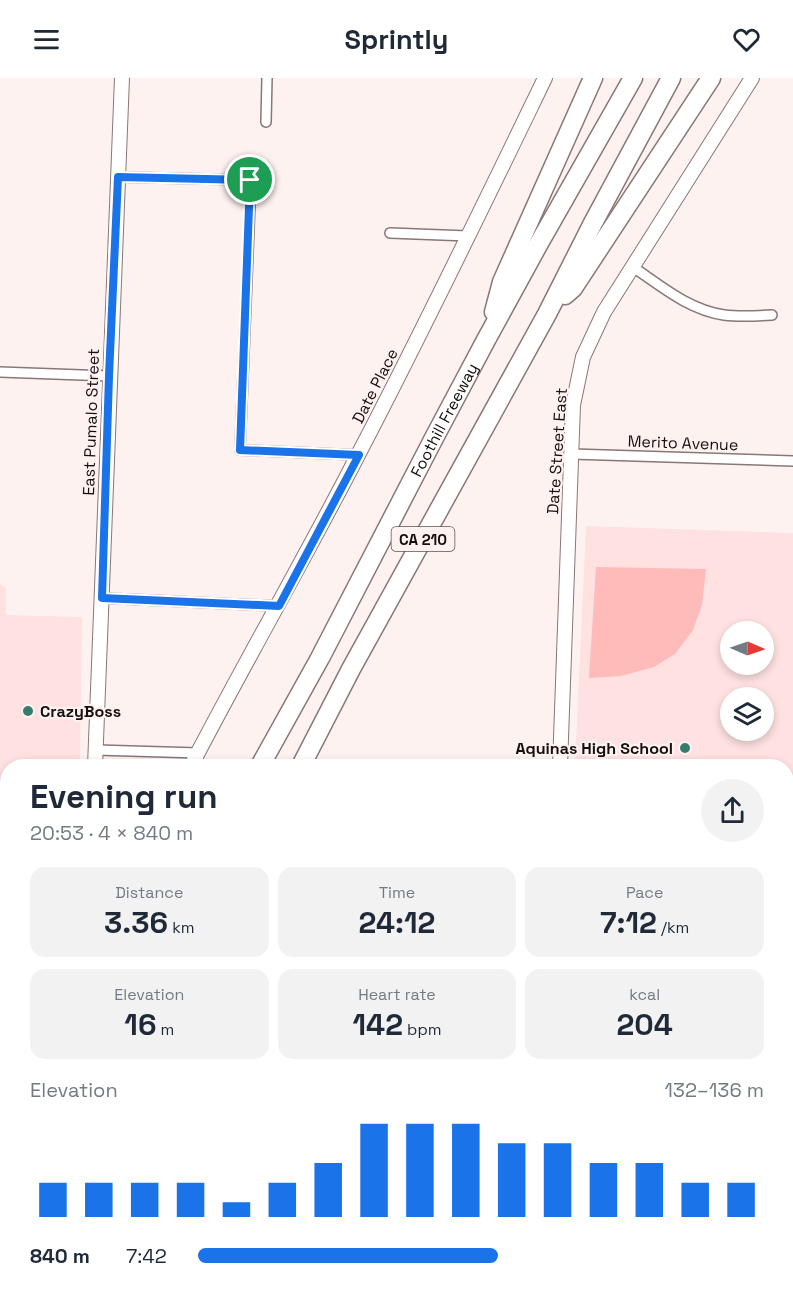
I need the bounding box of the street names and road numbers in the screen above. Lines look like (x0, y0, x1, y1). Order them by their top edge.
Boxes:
street label: Date Place (347, 345, 403, 427)
street label: East Pumalo Street (78, 348, 104, 496)
street label: Foothill Freeway (405, 359, 482, 480)
street label: Date Street East (542, 387, 572, 515)
street label: Merito Avenue (627, 431, 739, 455)
road number: CA 210 (392, 527, 454, 551)

